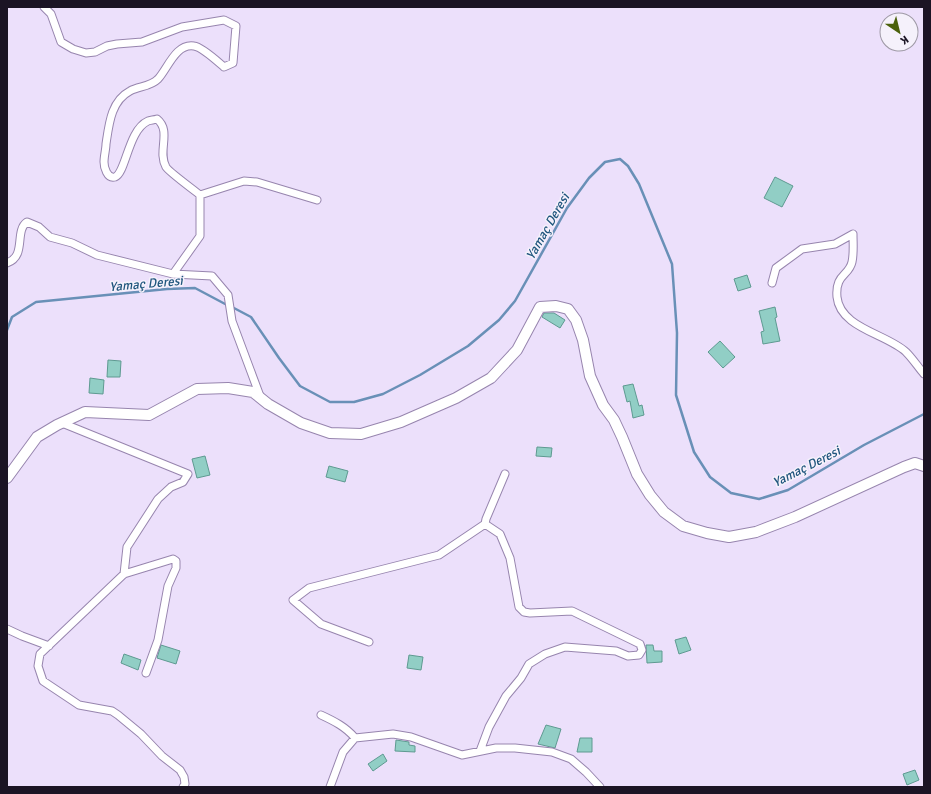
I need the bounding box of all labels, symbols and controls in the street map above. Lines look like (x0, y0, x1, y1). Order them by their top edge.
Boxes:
north arrow (879, 12, 919, 52)
text: K (898, 32, 911, 47)
water label: Yamaç Deresi (523, 189, 574, 262)
water label: Yamaç Deresi (109, 273, 185, 295)
water label: Yamaç Deresi (770, 442, 844, 491)

